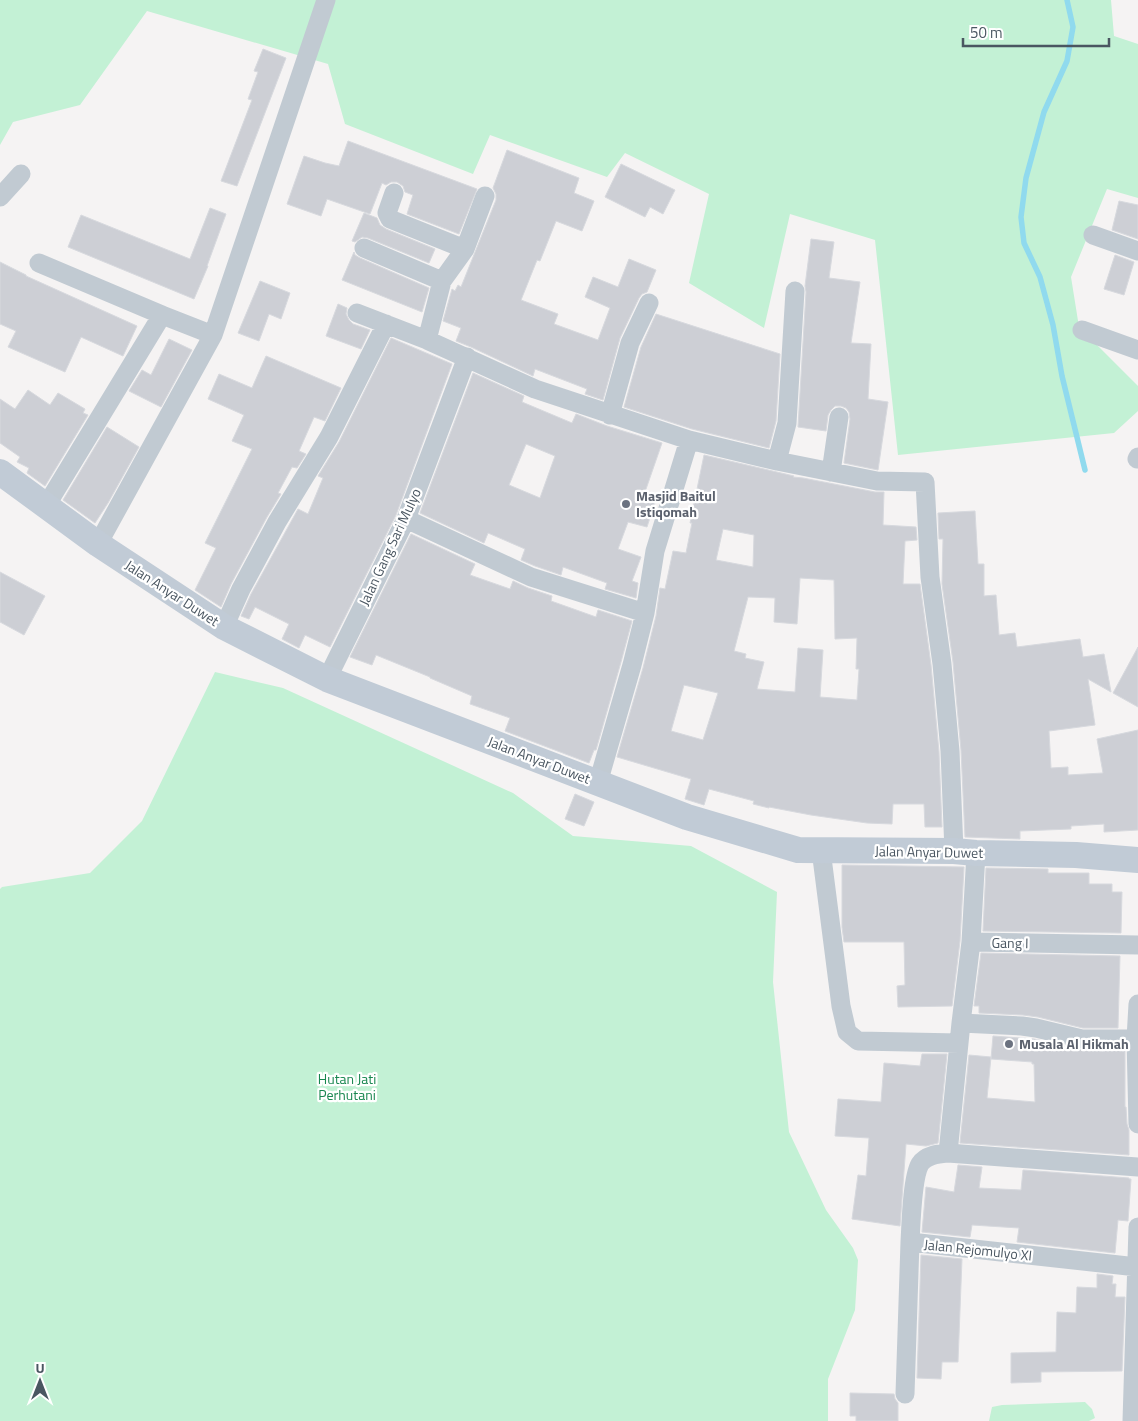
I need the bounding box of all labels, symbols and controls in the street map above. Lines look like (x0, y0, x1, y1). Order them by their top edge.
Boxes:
scale bar (963, 15, 1109, 47)
text: 50 m (970, 21, 1003, 44)
street label: Jalan Gang Sari Mulyo (353, 485, 426, 609)
place label: Masjid Baitul Istiqomah (636, 485, 716, 522)
marker: Masjid Baitul Istiqomah (620, 498, 632, 510)
street label: Jalan Anyar Duwet (121, 554, 223, 631)
street label: Jalan Anyar Duwet (485, 730, 594, 789)
street label: Jalan Anyar Duwet (875, 840, 983, 863)
street label: Gang I (991, 932, 1029, 953)
place label: Musala Al Hikmah (1019, 1033, 1129, 1054)
marker: Musala Al Hikmah (1003, 1038, 1015, 1050)
park label: Hutan Jati Perhutani (318, 1068, 376, 1105)
street label: Jalan Rejomulyo XI (923, 1233, 1033, 1266)
north arrow (15, 1356, 65, 1406)
text: U (35, 1357, 45, 1378)

